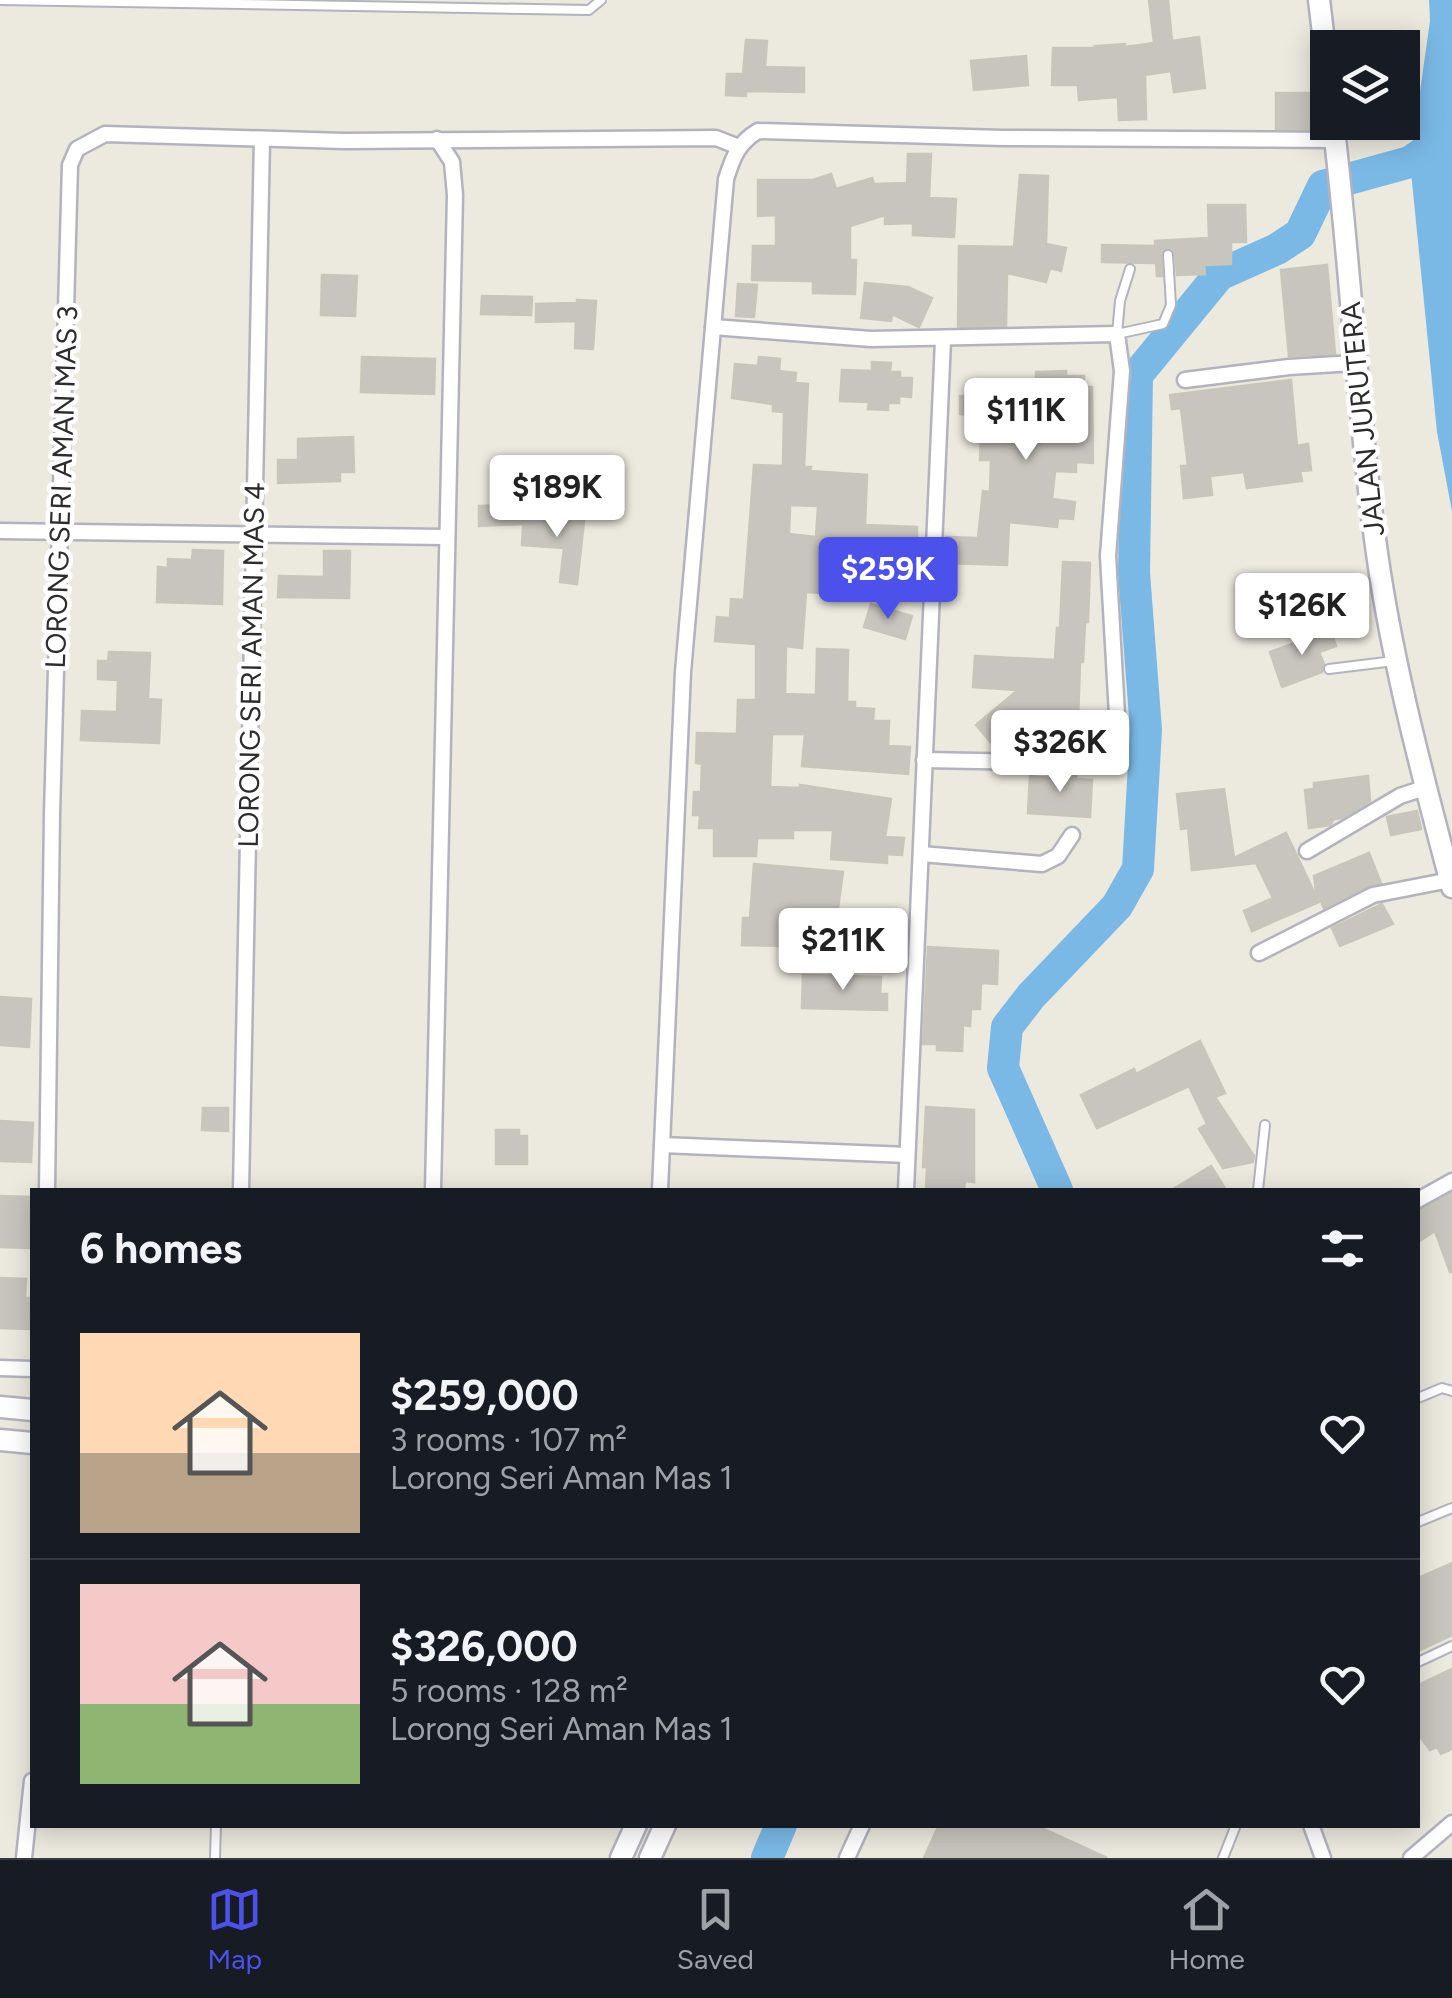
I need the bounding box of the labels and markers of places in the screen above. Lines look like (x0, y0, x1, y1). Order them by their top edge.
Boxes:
pin: $111K (956, 378, 1096, 463)
pin: $189K (487, 455, 627, 540)
pin: $259K (818, 537, 958, 622)
pin: $126K (1232, 573, 1372, 658)
pin: $326K (990, 710, 1130, 795)
pin: $211K (773, 908, 913, 993)

